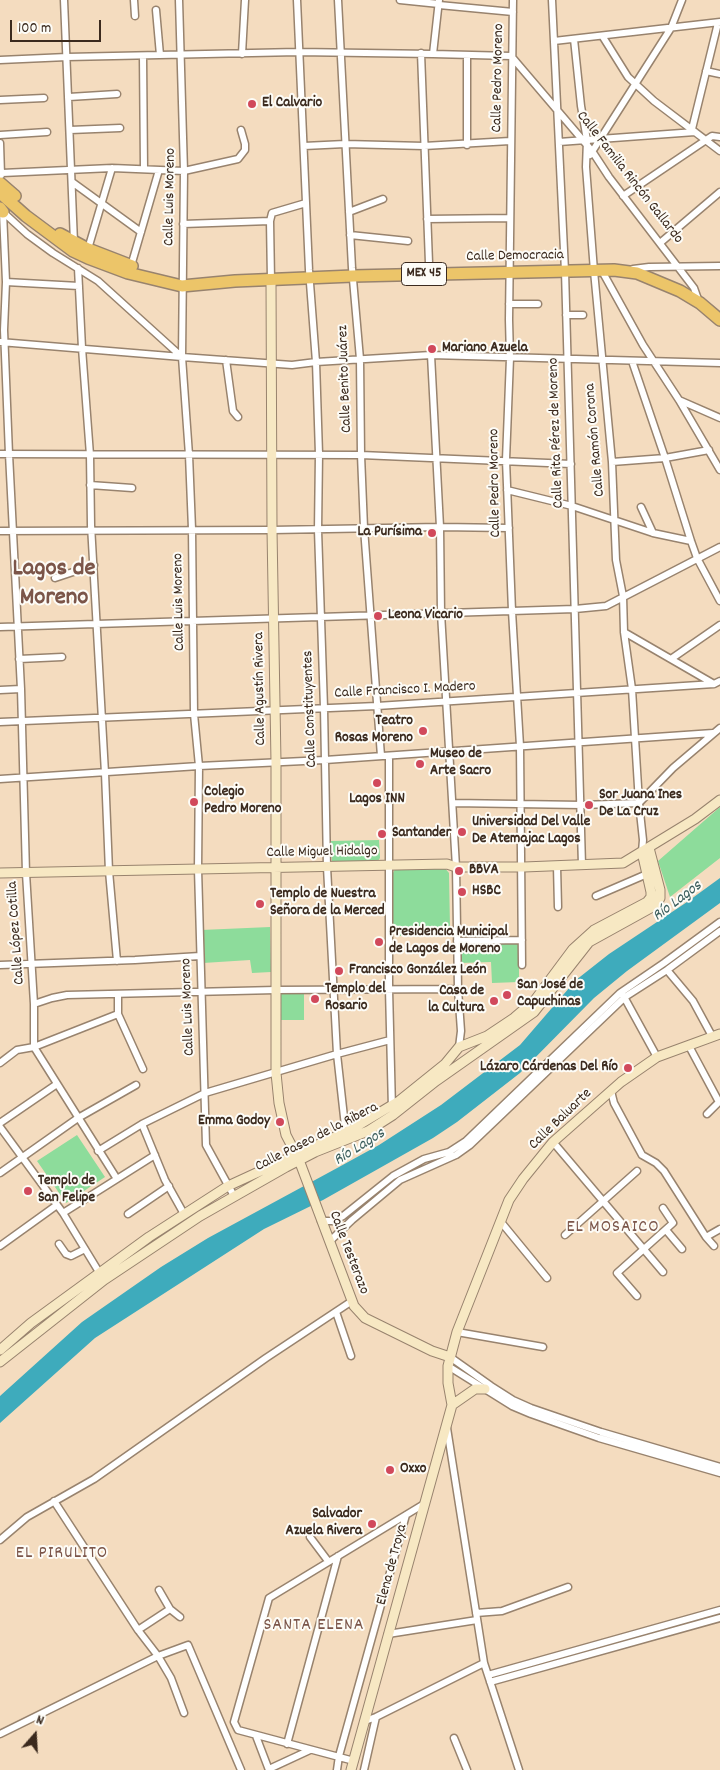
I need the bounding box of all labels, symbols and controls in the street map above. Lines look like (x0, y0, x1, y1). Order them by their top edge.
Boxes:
scale bar (12, 10, 104, 42)
text: 100 m (18, 18, 51, 40)
street label: Calle Pedro Moreno (489, 23, 509, 133)
place label: El Calvario (262, 95, 322, 113)
marker: El Calvario (246, 98, 258, 110)
street label: Calle Familia Rincón Gallardo (572, 108, 686, 248)
street label: Calle Luis Moreno (161, 148, 181, 246)
street label: Calle Democracia (466, 247, 564, 267)
road number: MEX 45 (402, 262, 446, 286)
street label: Calle Benito Juárez (335, 325, 357, 433)
place label: Mariano Azuela (442, 340, 528, 358)
marker: Mariano Azuela (426, 343, 438, 355)
street label: Calle Rita Pérez de Moreno (545, 357, 569, 509)
street label: Calle Ramón Corona (582, 383, 610, 497)
street label: Calle Pedro Moreno (486, 428, 506, 538)
place label: La Purísima (357, 524, 422, 542)
marker: La Purísima (426, 527, 438, 539)
street label: Calle Luis Moreno (170, 553, 190, 651)
district label: Lagos de Moreno (13, 556, 95, 615)
place label: Leona Vicario (388, 607, 463, 625)
marker: Leona Vicario (372, 610, 384, 622)
street label: Calle Agustín Rivera (251, 632, 271, 746)
street label: Calle Constituyentes (300, 650, 322, 768)
street label: Calle Francisco I. Madero (334, 678, 476, 704)
place label: Teatro Rosas Moreno (335, 713, 413, 748)
marker: Teatro Rosas Moreno (417, 725, 429, 737)
place label: Museo de Arte Sacro (430, 746, 491, 781)
marker: Museo de Arte Sacro (414, 758, 426, 770)
marker: Lagos INN (371, 777, 383, 789)
place label: Colegio Pedro Moreno (204, 784, 281, 819)
place label: Sor Juana Ines De La Cruz (599, 787, 682, 822)
place label: Lagos INN (349, 791, 405, 809)
marker: Colegio Pedro Moreno (188, 796, 200, 808)
marker: Sor Juana Ines De La Cruz (583, 799, 595, 811)
place label: Universidad Del Valle De Atemajac Lagos (472, 814, 590, 849)
place label: Santander (392, 825, 451, 843)
marker: Universidad Del Valle De Atemajac Lagos (456, 826, 468, 838)
marker: Santander (376, 828, 388, 840)
street label: Calle Miguel Hidalgo (266, 843, 378, 863)
place label: BBVA (469, 862, 499, 880)
marker: BBVA (453, 865, 465, 877)
water label: Río Lagos (650, 877, 706, 927)
street label: Calle López Cotilla (4, 881, 30, 985)
place label: HSBC (472, 883, 501, 901)
place label: Templo de Nuestra Señora de la Merced (270, 886, 385, 921)
marker: HSBC (456, 886, 468, 898)
marker: Templo de Nuestra Señora de la Merced (254, 898, 266, 910)
place label: Presidencia Municipal de Lagos de Moreno (389, 924, 508, 959)
marker: Presidencia Municipal de Lagos de Moreno (373, 936, 385, 948)
street label: Calle Luis Moreno (178, 958, 200, 1056)
place label: Francisco González León (349, 962, 486, 980)
marker: Francisco González León (333, 965, 345, 977)
place label: San José de Capuchinas (517, 977, 583, 1012)
place label: Templo del Rosario (325, 981, 386, 1016)
place label: Casa de la Cultura (428, 983, 484, 1018)
marker: San José de Capuchinas (501, 989, 513, 1001)
marker: Templo del Rosario (309, 993, 321, 1005)
marker: Casa de la Cultura (488, 995, 500, 1007)
place label: Lázaro Cárdenas Del Río (480, 1059, 618, 1077)
marker: Lázaro Cárdenas Del Río (622, 1062, 634, 1074)
street label: Calle Baluarte (526, 1086, 596, 1154)
street label: Calle Paseo de la Ribera (253, 1099, 381, 1177)
place label: Emma Godoy (198, 1113, 270, 1131)
marker: Emma Godoy (274, 1116, 286, 1128)
water label: Río Lagos (331, 1125, 389, 1171)
place label: Templo de San Felipe (38, 1173, 95, 1208)
marker: Templo de San Felipe (22, 1185, 34, 1197)
street label: Calle Testerazo (324, 1209, 372, 1297)
district label: EL MOSAICO (565, 1218, 661, 1240)
place label: Oxxo (400, 1461, 426, 1479)
marker: Oxxo (384, 1464, 396, 1476)
place label: Salvador Azuela Rivera (286, 1506, 362, 1541)
marker: Salvador Azuela Rivera (366, 1518, 378, 1530)
street label: Elena de Troya (374, 1523, 412, 1607)
district label: EL PIRULITO (14, 1544, 110, 1566)
district label: SANTA ELENA (262, 1616, 366, 1638)
north arrow (10, 1710, 60, 1760)
text: N (33, 1710, 46, 1731)

